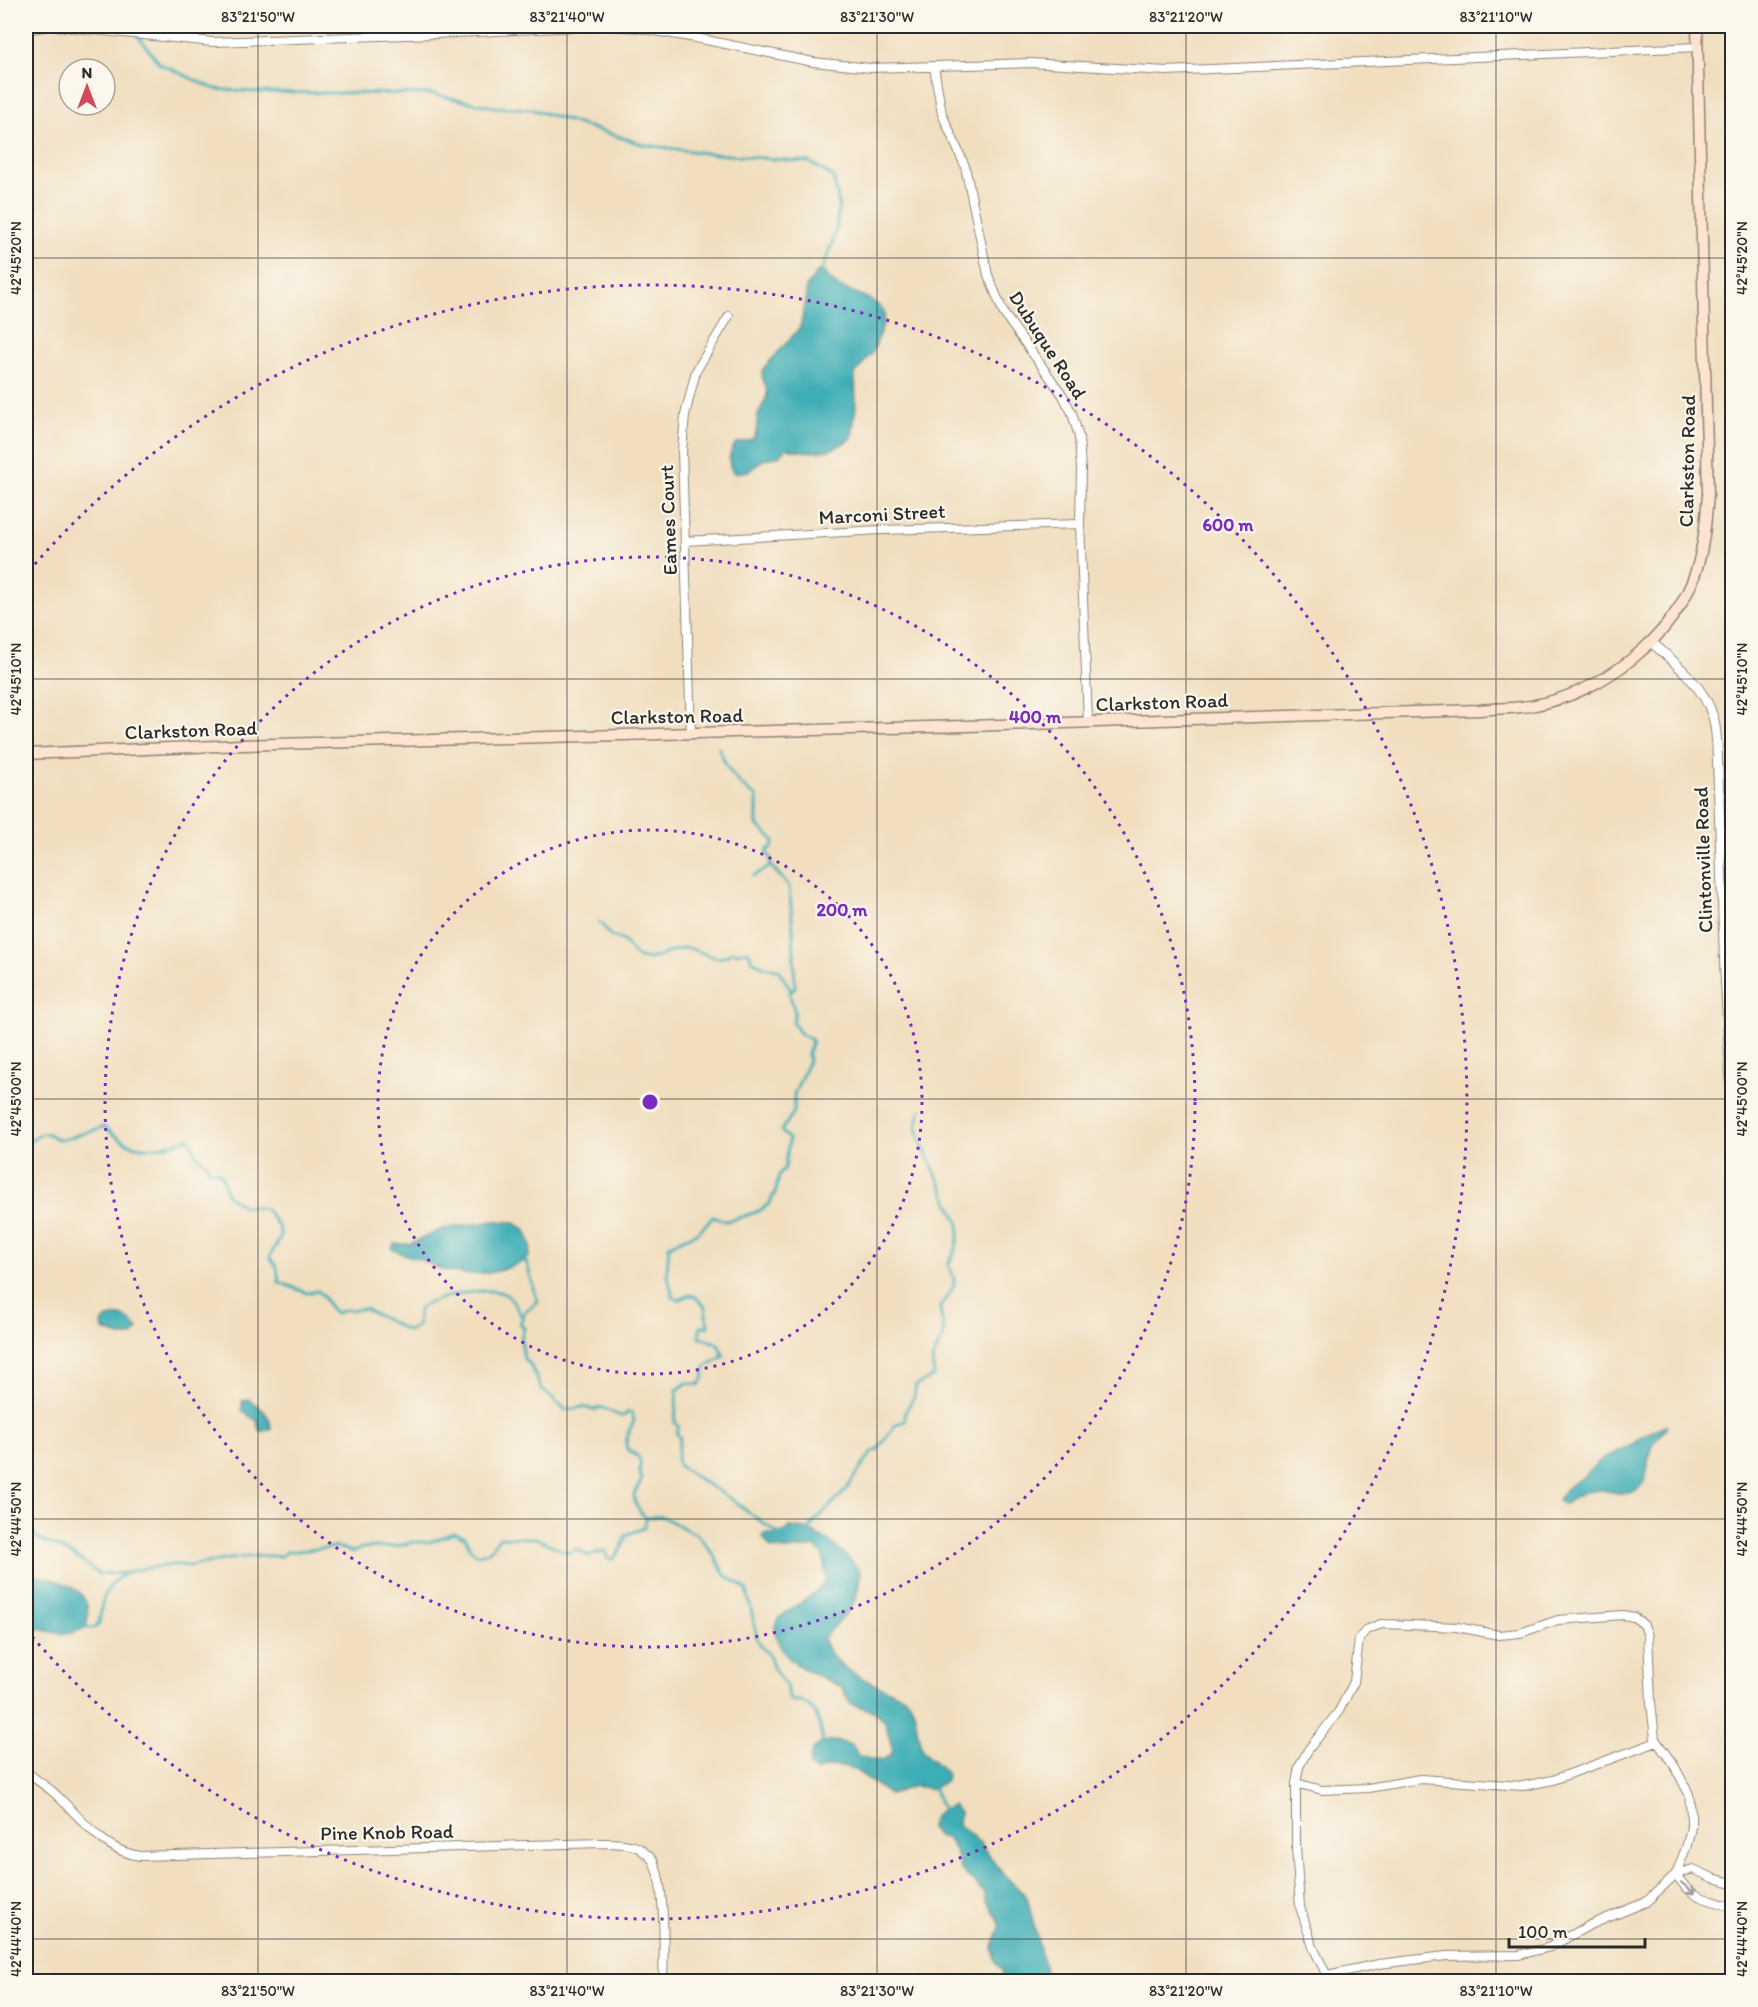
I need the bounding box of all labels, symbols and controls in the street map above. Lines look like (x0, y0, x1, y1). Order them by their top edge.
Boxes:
text: 83°21'50"W (221, 8, 295, 26)
text: 83°21'40"W (529, 8, 605, 26)
text: 83°21'30"W (840, 8, 914, 26)
text: 83°21'20"W (1149, 8, 1223, 26)
text: 83°21'10"W (1460, 8, 1533, 26)
north arrow (57, 57, 117, 117)
text: N (82, 63, 92, 82)
text: 42°45'20"N (7, 221, 25, 295)
text: 42°45'20"N (1733, 221, 1751, 295)
street label: Dubuque Road (1004, 286, 1092, 404)
street label: Clarkston Road (1674, 394, 1700, 528)
street label: Eames Court (654, 464, 682, 576)
street label: Marconi Street (818, 499, 946, 529)
text: 600 m (1203, 514, 1254, 536)
text: 42°45'10"N (7, 643, 25, 715)
text: 42°45'10"N (1733, 643, 1751, 715)
street label: Clarkston Road (1095, 688, 1229, 716)
street label: Clarkston Road (610, 703, 744, 729)
text: 400 m (1009, 706, 1062, 728)
street label: Clarkston Road (124, 716, 258, 744)
street label: Clintonville Road (1688, 786, 1718, 934)
text: 200 m (817, 899, 868, 921)
text: 42°45'00"N (7, 1061, 25, 1137)
text: 42°45'00"N (1733, 1061, 1751, 1137)
centre of rings (640, 1092, 660, 1112)
text: 42°44'50"N (7, 1482, 25, 1556)
text: 42°44'50"N (1733, 1482, 1751, 1556)
street label: Pine Knob Road (320, 1819, 454, 1845)
one-way arrow (1680, 1882, 1696, 1895)
text: 42°44'40"N (7, 1901, 25, 1977)
text: 42°44'40"N (1733, 1901, 1751, 1977)
scale bar (1509, 1911, 1646, 1949)
text: 100 m (1518, 1921, 1568, 1943)
text: 83°21'50"W (221, 1982, 295, 2000)
text: 83°21'40"W (529, 1982, 605, 2000)
text: 83°21'30"W (840, 1982, 914, 2000)
text: 83°21'20"W (1149, 1982, 1223, 2000)
text: 83°21'10"W (1460, 1982, 1533, 2000)

